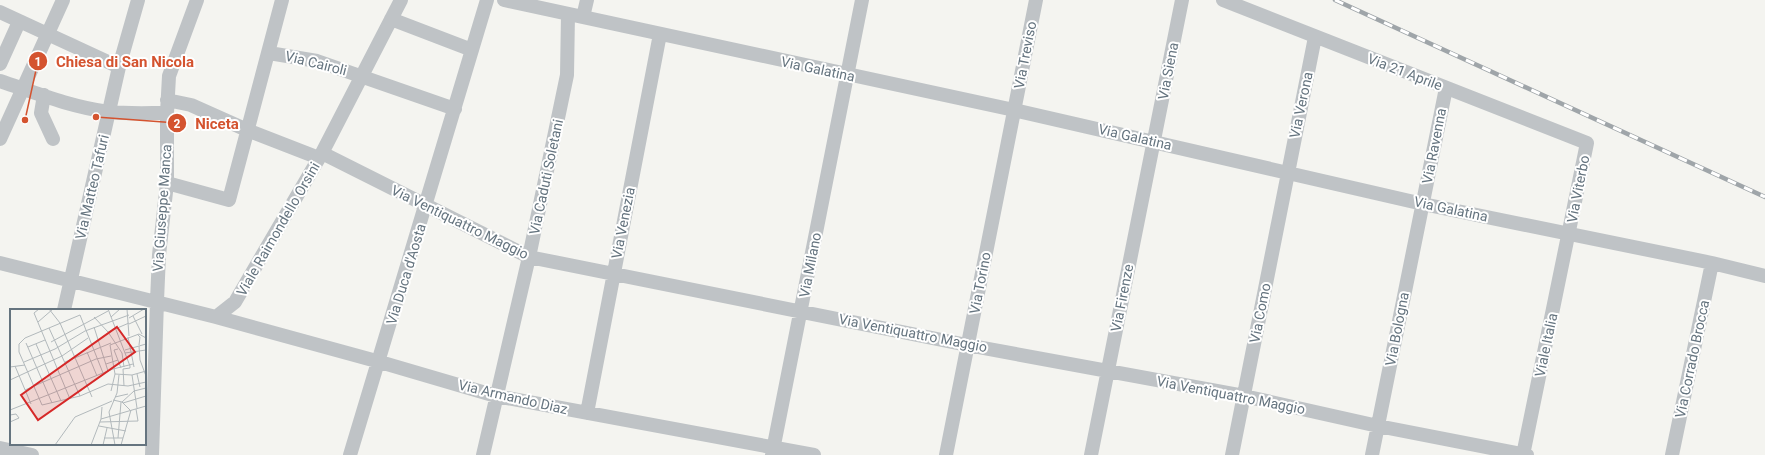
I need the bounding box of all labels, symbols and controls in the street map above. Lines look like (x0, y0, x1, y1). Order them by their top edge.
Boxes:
street label: Via Treviso (1011, 20, 1039, 90)
street label: Via Siena (1155, 41, 1181, 101)
callout: Chiesa di San Nicola (28, 48, 202, 75)
street label: Via Cairoli (284, 48, 348, 78)
street label: Via 21 Aprile (1365, 50, 1445, 94)
text: Chiesa di San Nicola (56, 53, 194, 71)
street label: Via Galatina (780, 53, 856, 85)
text: 1 (35, 55, 41, 69)
street label: Via Verona (1286, 70, 1316, 140)
street label: Via Ravenna (1419, 107, 1449, 185)
callout: Niceta (167, 110, 246, 137)
text: Niceta (195, 115, 239, 133)
text: 2 (174, 117, 181, 131)
street label: Via Caduti Soletani (526, 118, 566, 236)
street label: Via Galatina (1097, 121, 1173, 153)
street label: Via Matteo Tafuri (72, 133, 112, 241)
street label: Via Giuseppe Manca (150, 144, 174, 272)
street label: Via Viterbo (1564, 154, 1592, 224)
street label: Viale Raimondello Orsini (233, 159, 323, 299)
street label: Via Ventiquattro Maggio (389, 182, 531, 262)
street label: Via Venezia (608, 186, 638, 260)
street label: Via Galatina (1413, 193, 1489, 225)
street label: Via Duca d'Aosta (383, 222, 429, 326)
street label: Via Milano (796, 231, 824, 299)
street label: Via Torino (966, 251, 994, 315)
street label: Via Firenze (1108, 263, 1136, 333)
street label: Via Como (1246, 282, 1274, 344)
street label: Via Bologna (1382, 291, 1412, 367)
street label: Via Corrado Brocca (1672, 299, 1712, 419)
inset map (10, 309, 146, 445)
street label: Via Ventiquattro Maggio (838, 311, 988, 355)
street label: Viale Italia (1531, 312, 1561, 378)
street label: Via Ventiquattro Maggio (1156, 373, 1306, 417)
street label: Via Armando Diaz (457, 377, 569, 417)

